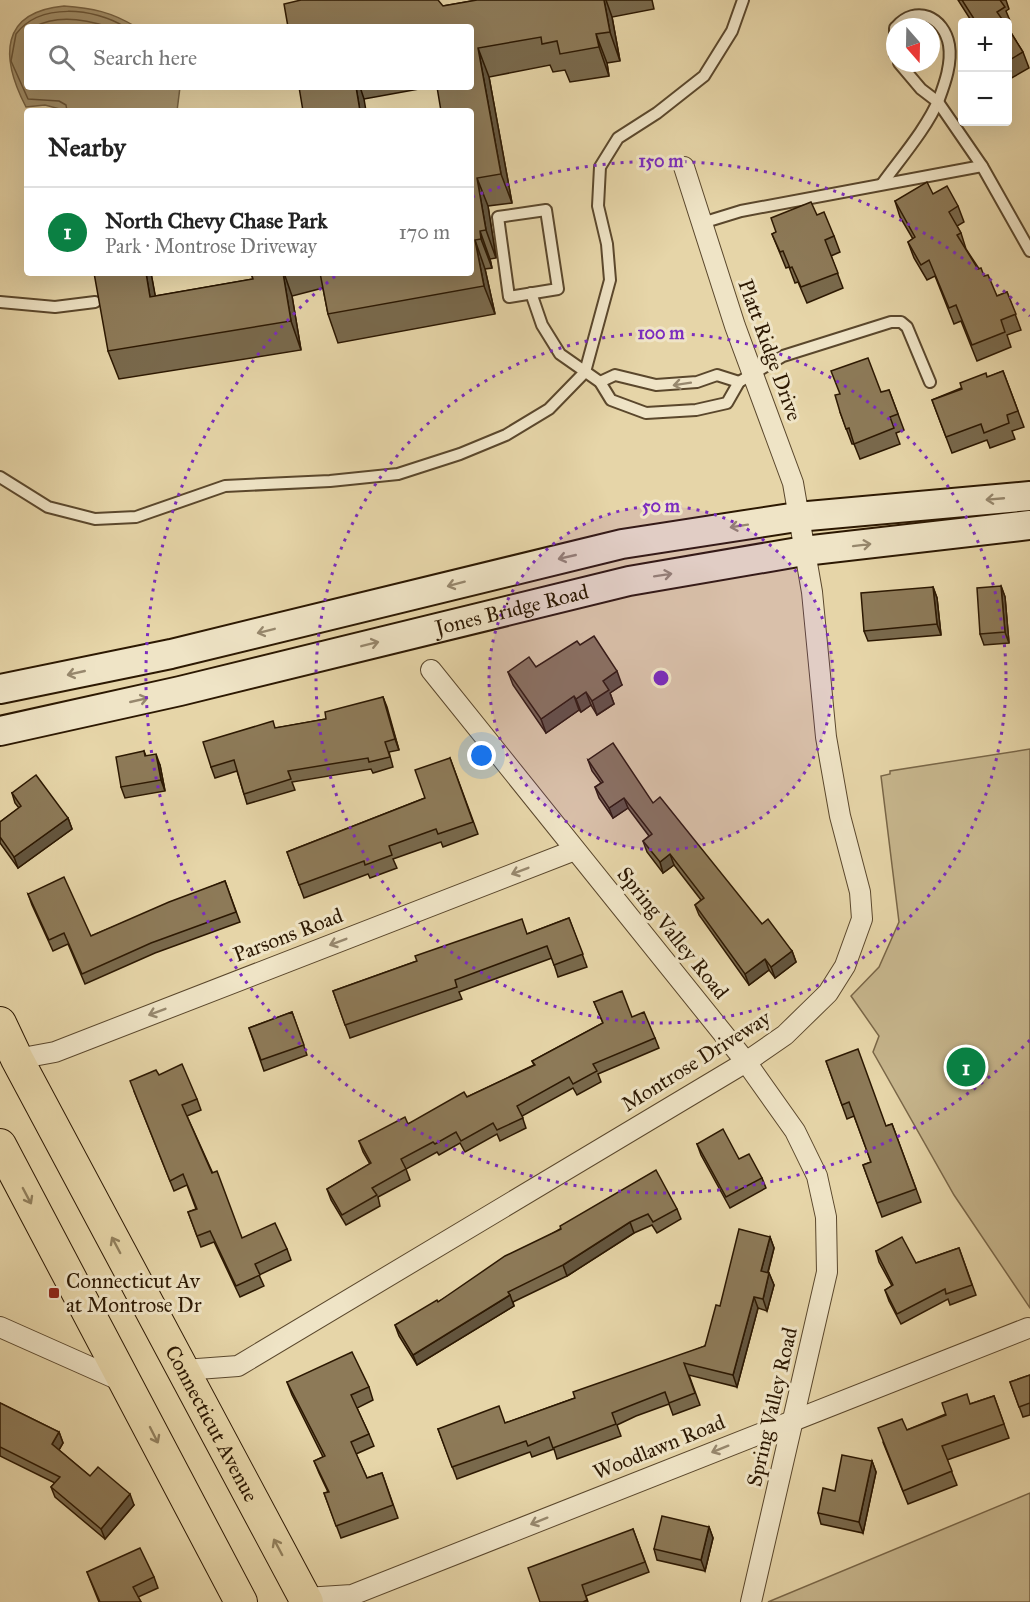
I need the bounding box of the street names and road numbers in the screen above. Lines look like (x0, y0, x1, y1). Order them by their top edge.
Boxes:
street label: Platt Ridge Drive (732, 276, 808, 424)
street label: Jones Bridge Road (431, 578, 592, 641)
street label: Spring Valley Road (612, 862, 735, 1005)
street label: Parsons Road (230, 902, 347, 968)
street label: Montrose Driveway (617, 1004, 776, 1117)
street label: Spring Valley Road (741, 1324, 803, 1489)
street label: Connecticut Avenue (159, 1341, 264, 1506)
street label: Woodlawn Road (589, 1409, 729, 1485)

